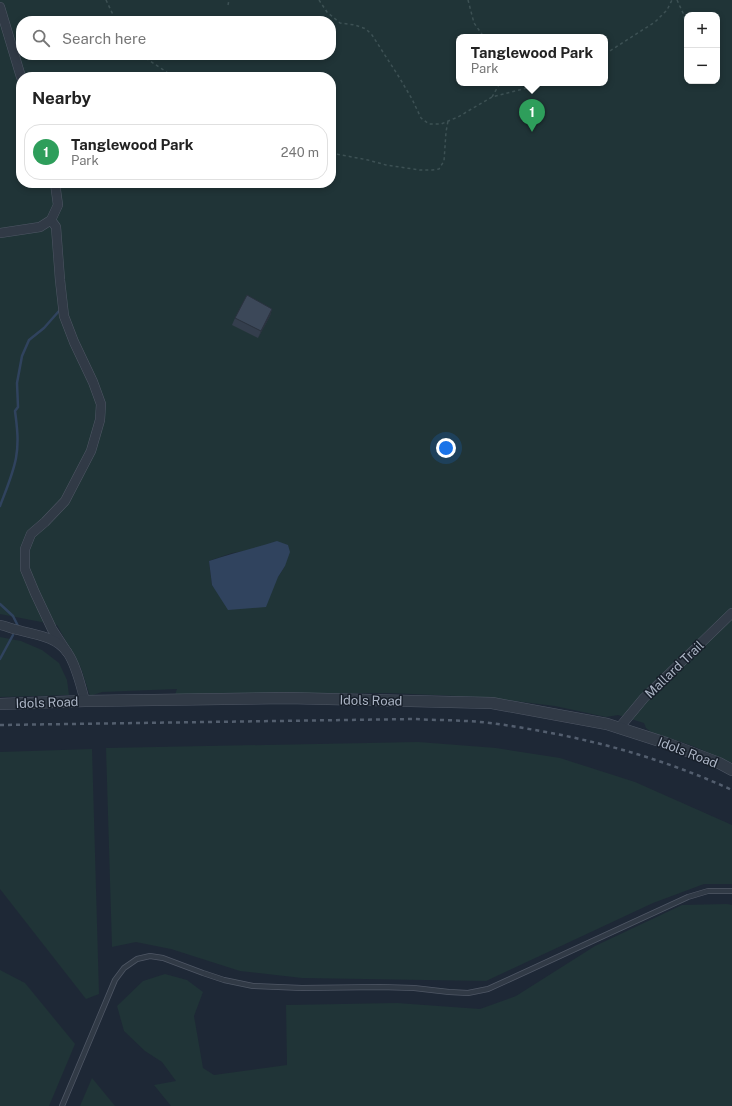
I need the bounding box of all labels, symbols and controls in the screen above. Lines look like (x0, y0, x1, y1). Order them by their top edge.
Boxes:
map controls (684, 12, 720, 84)
button: + (684, 12, 720, 48)
search box (16, 16, 336, 60)
icon: search (30, 27, 52, 49)
text: Search here (62, 30, 146, 47)
popup (456, 34, 608, 86)
text: Tanglewood Park (471, 44, 593, 61)
button: − (684, 48, 720, 84)
text: Park (471, 61, 499, 76)
text: Nearby (32, 88, 91, 108)
pin: 1 (519, 99, 545, 132)
text: Tanglewood Park (71, 136, 193, 153)
text: 1 (43, 145, 49, 160)
text: 240 m (281, 145, 319, 160)
text: Park (71, 153, 99, 168)
your location (436, 438, 456, 458)
street label: Mallard Trail (642, 638, 707, 701)
street label: Idols Road (339, 692, 403, 709)
street label: Idols Road (15, 694, 79, 711)
street label: Idols Road (656, 734, 720, 771)

